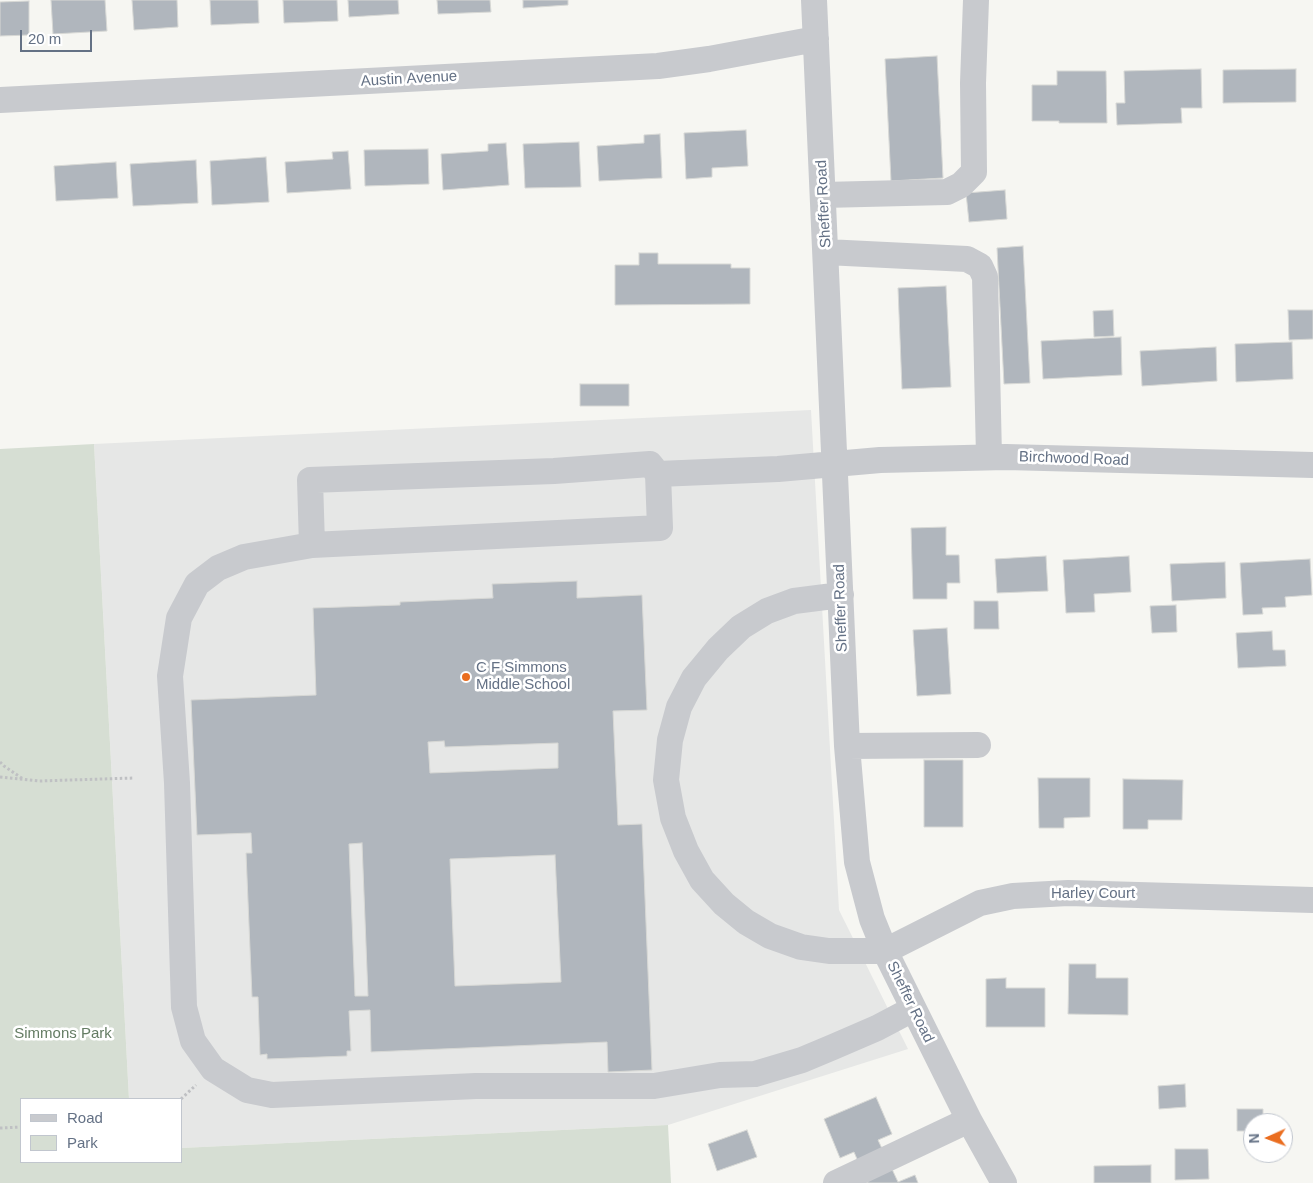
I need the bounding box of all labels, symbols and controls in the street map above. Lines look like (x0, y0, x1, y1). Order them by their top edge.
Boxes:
scale bar (22, 20, 95, 52)
text: 20 m (28, 30, 61, 47)
street label: Austin Avenue (360, 67, 458, 91)
street label: Sheffer Road (813, 160, 835, 248)
street label: Birchwood Road (1019, 448, 1129, 470)
street label: Sheffer Road (830, 564, 852, 652)
place label: C F Simmons Middle School (476, 659, 570, 694)
marker: C F Simmons Middle School (460, 671, 472, 683)
street label: Harley Court (1051, 885, 1135, 903)
street label: Sheffer Road (883, 958, 937, 1046)
park label: Simmons Park (14, 1025, 112, 1043)
legend (20, 1098, 182, 1163)
text: Road (67, 1109, 103, 1126)
north arrow (1243, 1113, 1293, 1163)
text: N (1246, 1133, 1262, 1144)
text: Park (67, 1134, 98, 1151)

